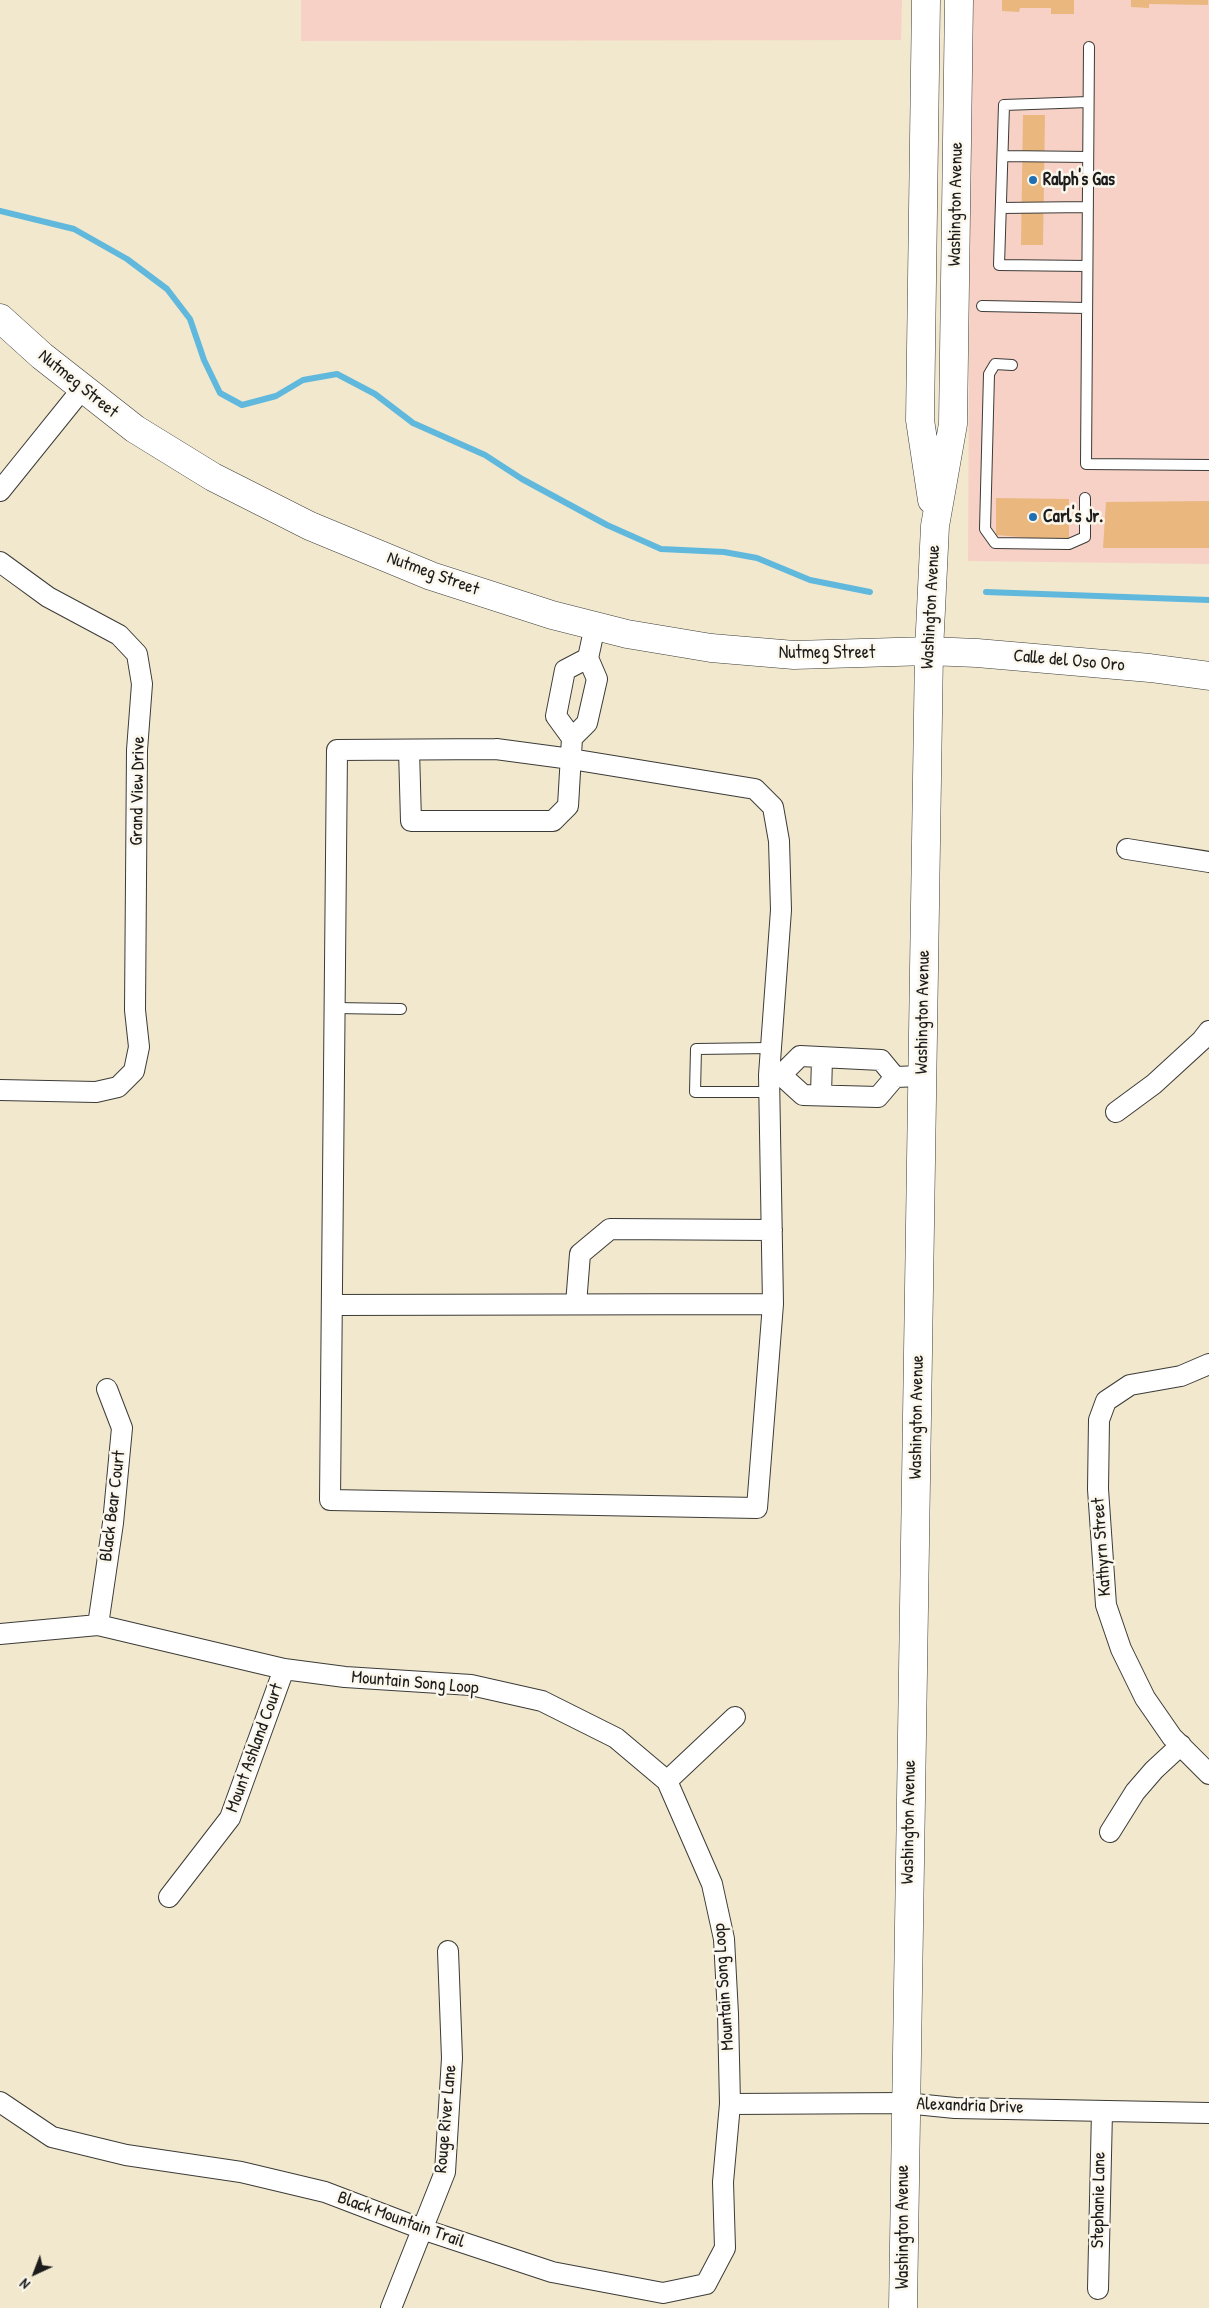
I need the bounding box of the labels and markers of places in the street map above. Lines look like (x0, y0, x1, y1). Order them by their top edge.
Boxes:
place label: Ralph's Gas (1043, 169, 1115, 191)
marker: Ralph's Gas (1027, 174, 1039, 186)
place label: Carl's Jr. (1043, 506, 1103, 528)
marker: Carl's Jr. (1027, 511, 1039, 523)

